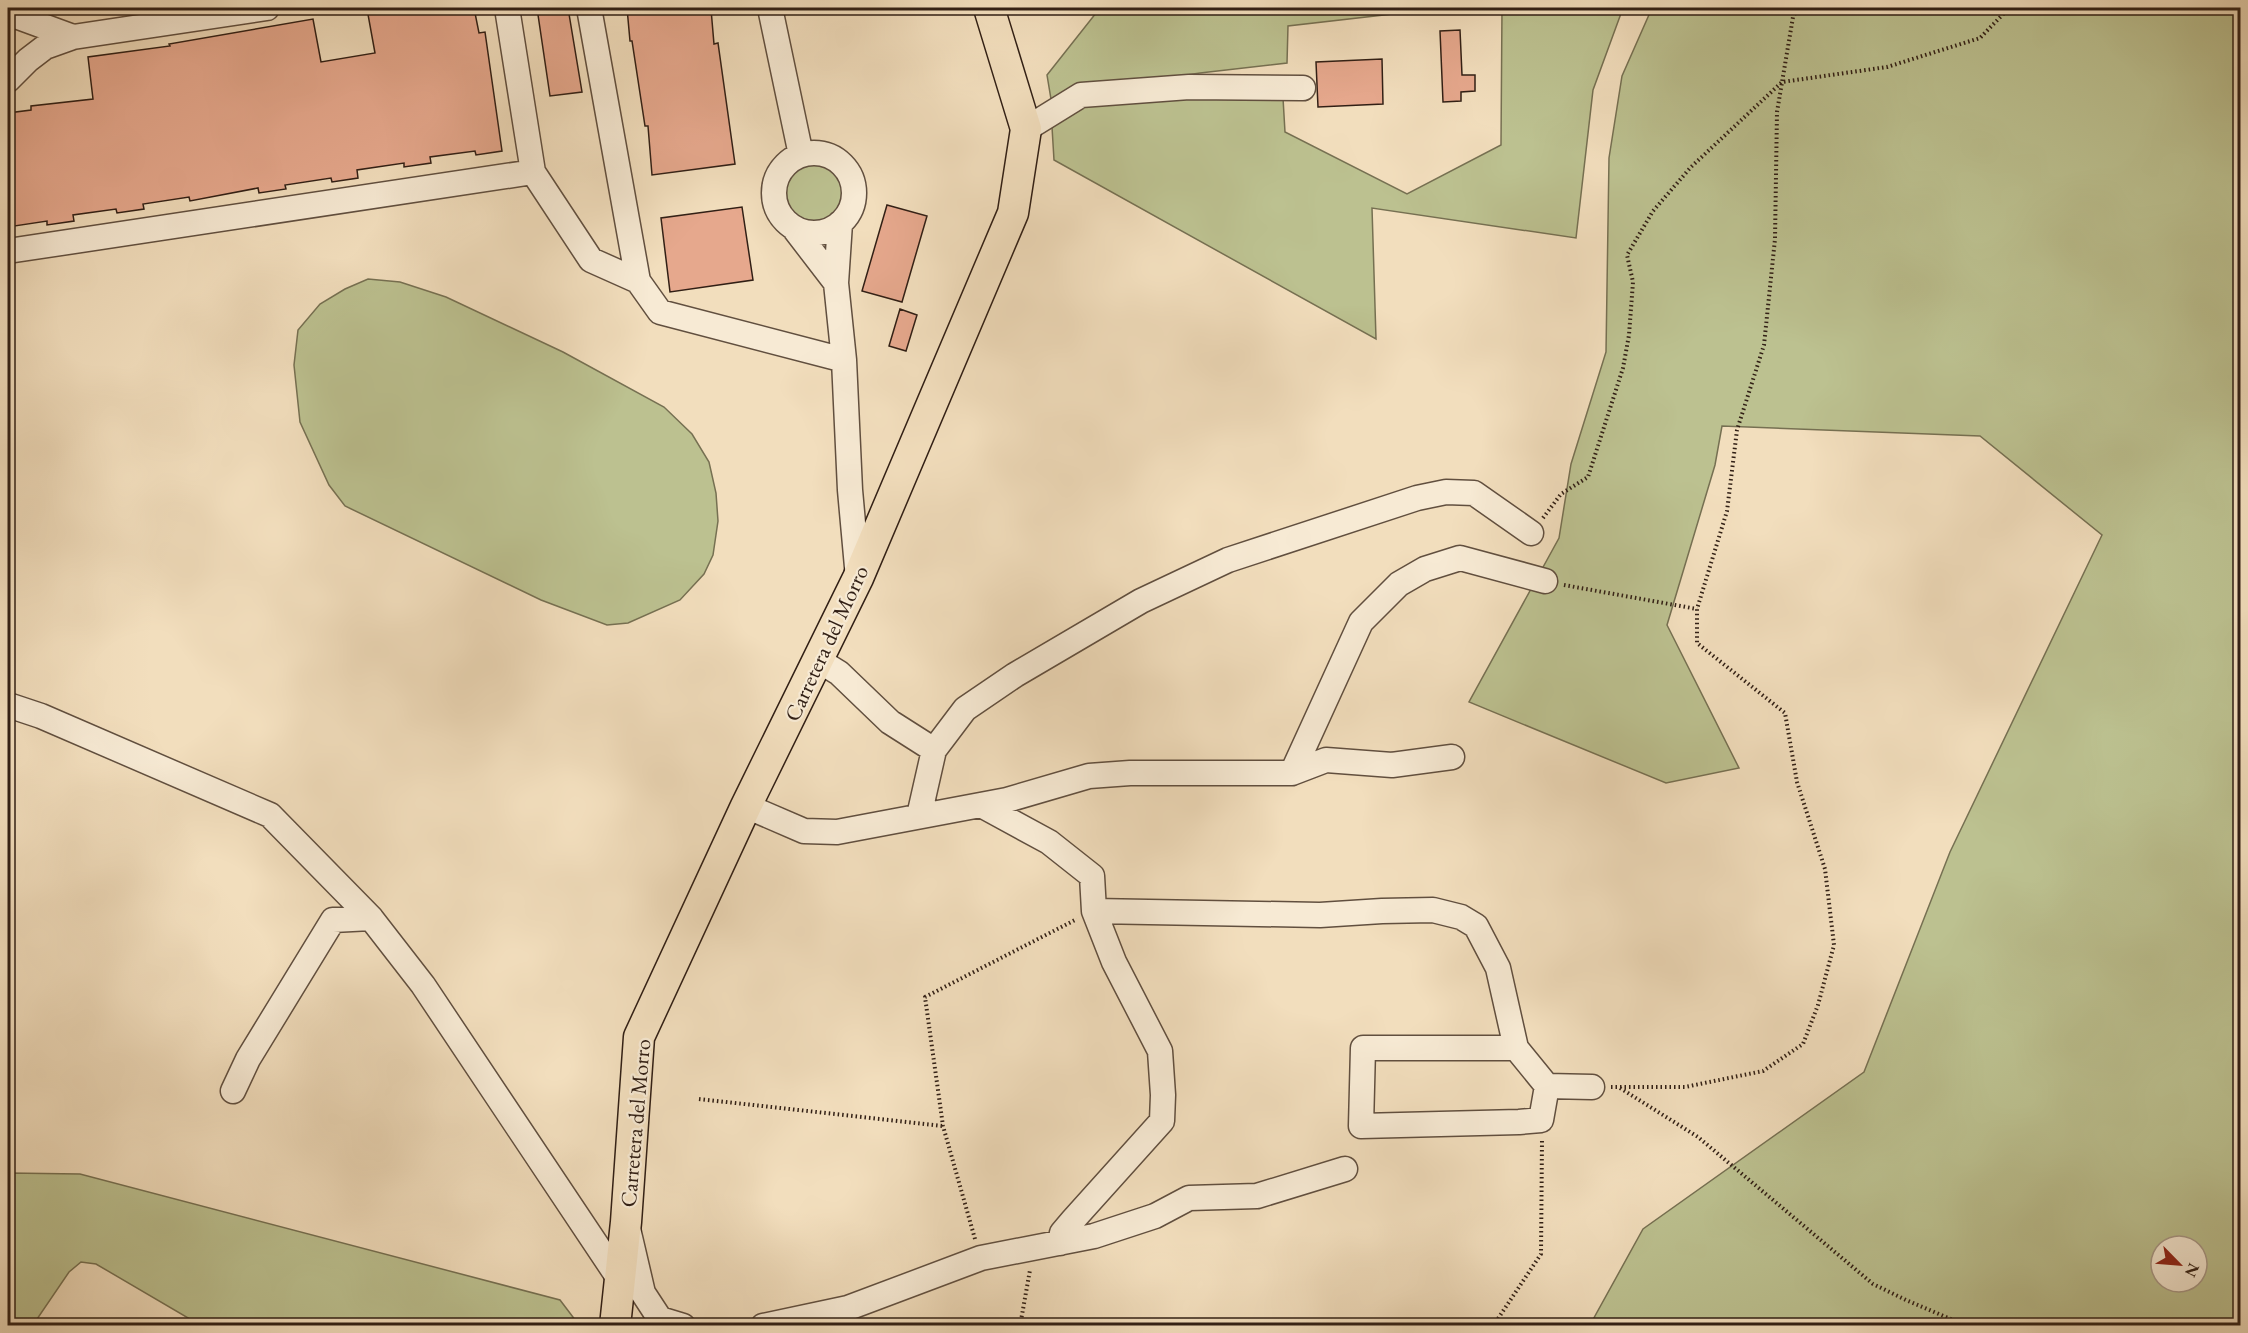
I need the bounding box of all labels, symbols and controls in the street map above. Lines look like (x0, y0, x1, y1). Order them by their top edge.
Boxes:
street label: Carretera del Morro (778, 560, 875, 726)
street label: Carretera del Morro (614, 1038, 657, 1208)
north arrow (2149, 1234, 2209, 1294)
text: N (2180, 1260, 2204, 1280)

